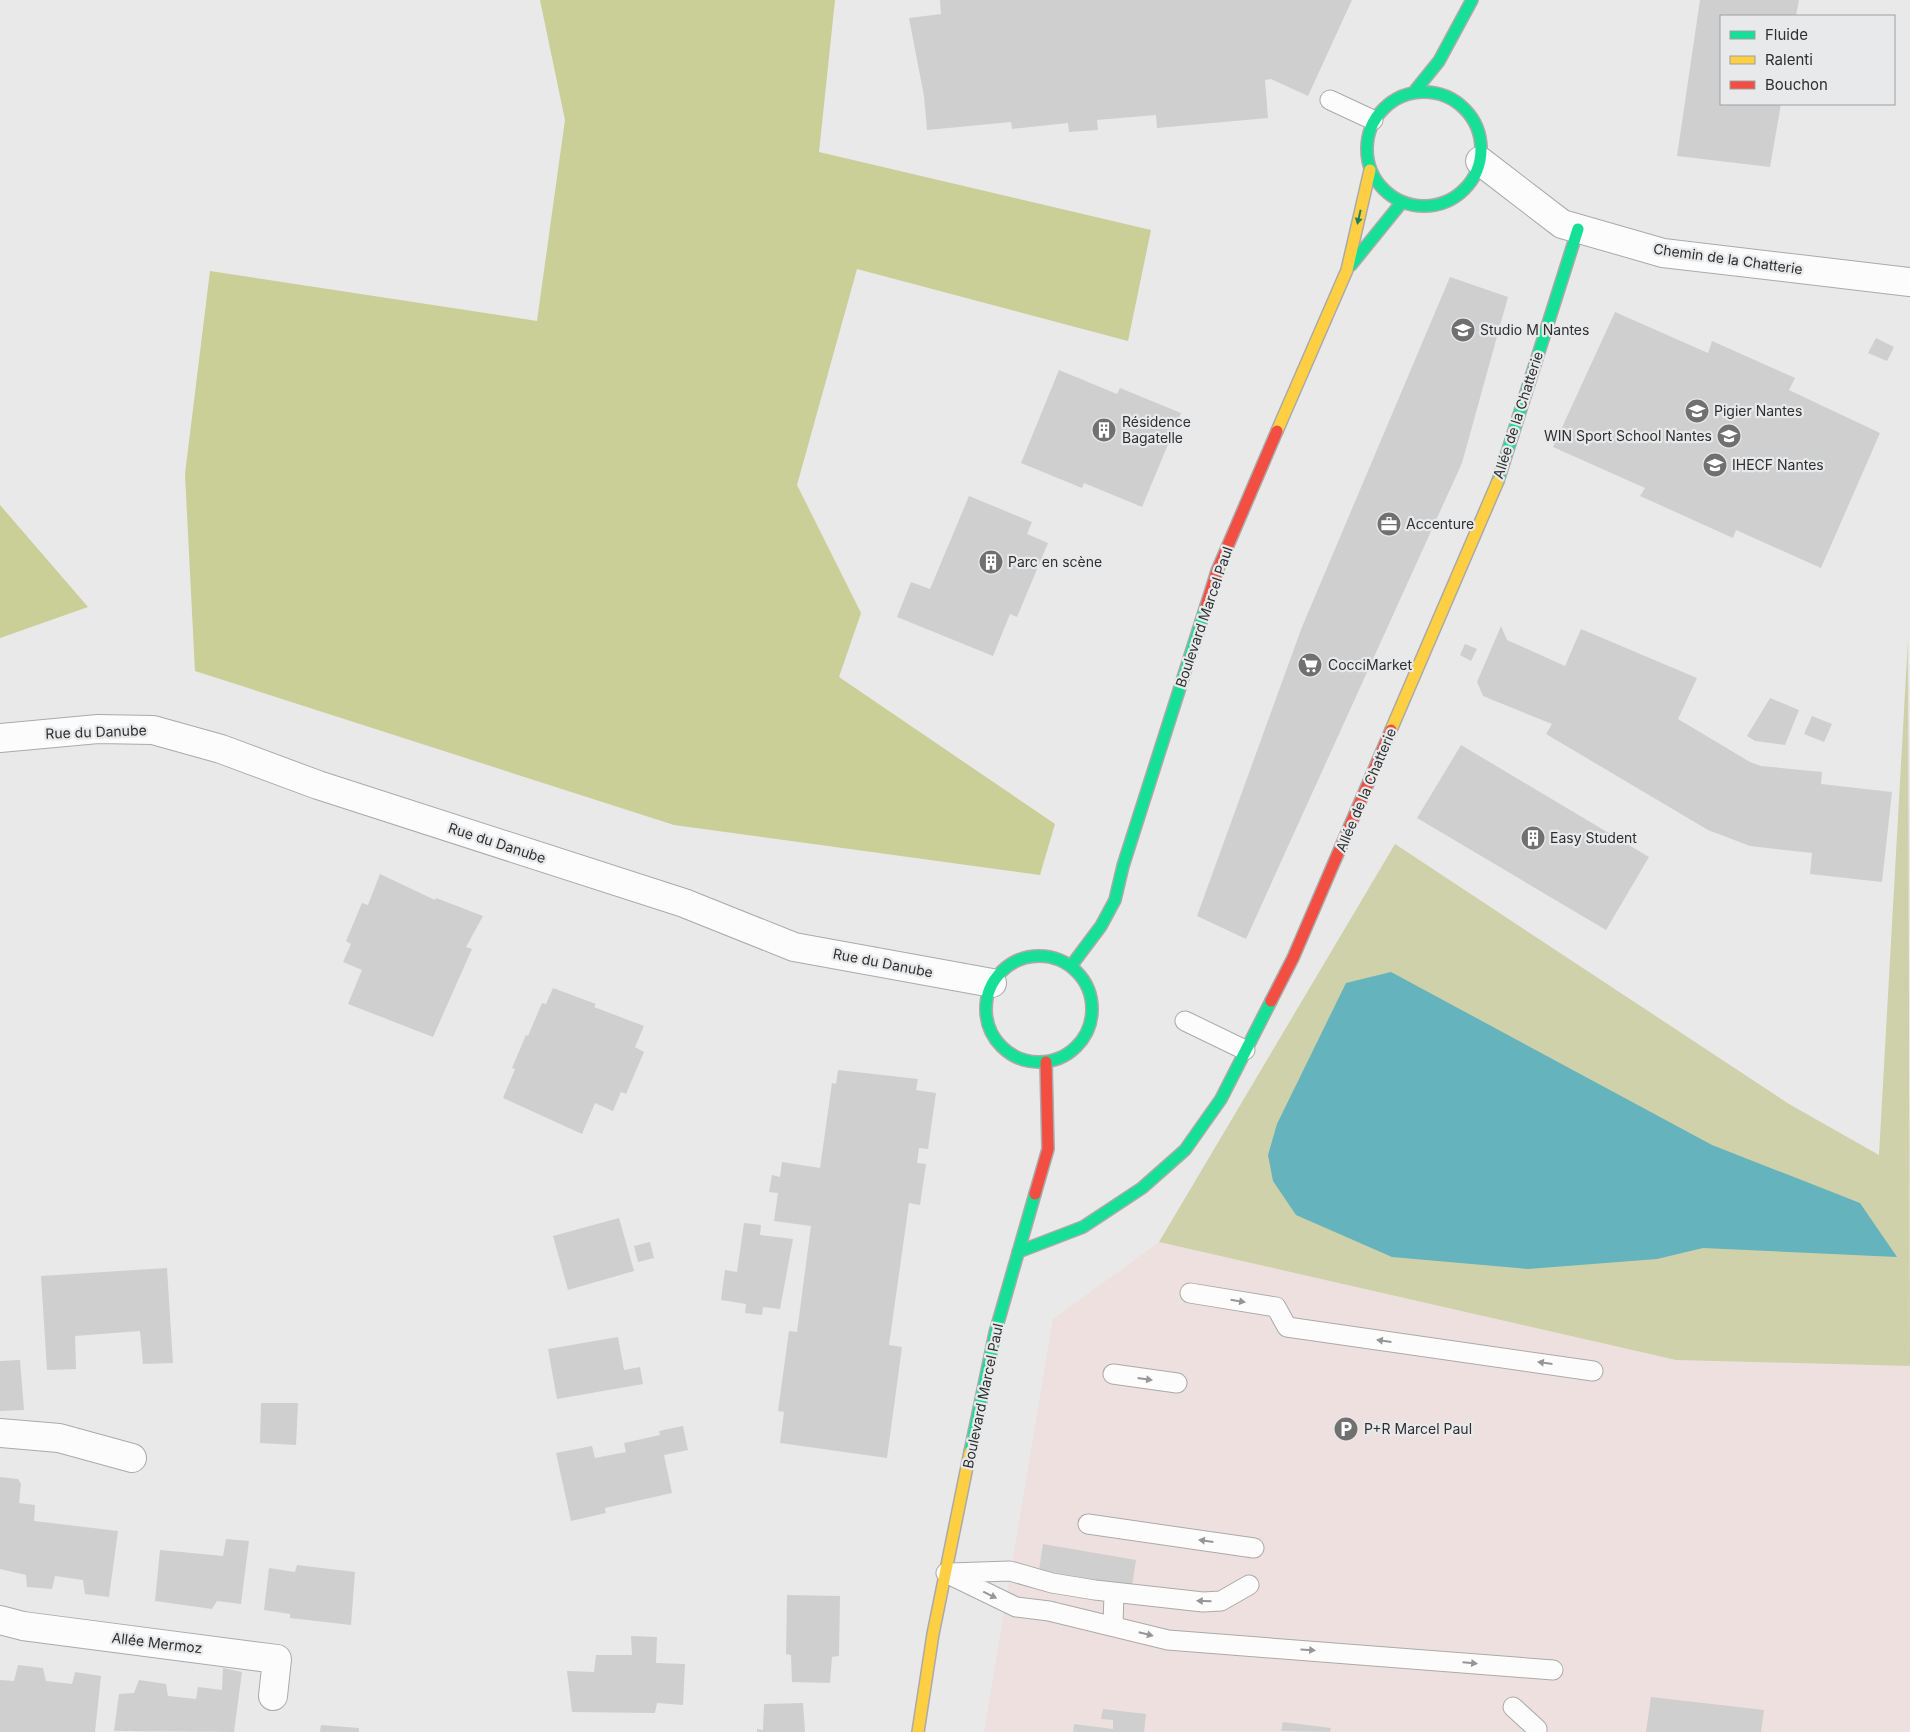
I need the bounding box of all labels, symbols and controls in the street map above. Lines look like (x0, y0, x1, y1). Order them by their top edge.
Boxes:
legend (1720, 15, 1895, 105)
text: Fluide (1765, 25, 1808, 44)
text: Ralenti (1765, 50, 1813, 69)
text: Bouchon (1765, 75, 1828, 94)
one-way arrow (1355, 210, 1363, 225)
street label: Chemin de la Chatterie (1652, 240, 1804, 277)
school or university icon: Studio M Nantes (1450, 317, 1476, 343)
place label: Studio M Nantes (1480, 321, 1589, 338)
street label: Allée de la Chatterie (1489, 349, 1546, 481)
school or university icon: Pigier Nantes (1684, 398, 1710, 424)
place label: Pigier Nantes (1714, 402, 1802, 419)
place label: Résidence Bagatelle (1122, 413, 1191, 446)
building icon: Résidence Bagatelle (1091, 417, 1117, 443)
school or university icon: WIN Sport School Nantes (1716, 423, 1742, 449)
place label: WIN Sport School Nantes (1544, 427, 1712, 444)
school or university icon: IHECF Nantes (1702, 452, 1728, 478)
place label: IHECF Nantes (1732, 456, 1824, 473)
office icon: Accenture (1376, 511, 1402, 537)
place label: Accenture (1406, 515, 1474, 532)
street label: Boulevard Marcel Paul (1171, 544, 1236, 689)
building icon: Parc en scène (978, 549, 1004, 575)
place label: Parc en scène (1008, 553, 1102, 570)
supermarket icon: CocciMarket (1297, 652, 1323, 678)
place label: CocciMarket (1328, 656, 1413, 673)
street label: Rue du Danube (45, 721, 147, 742)
street label: Allée de la Chatterie (1332, 725, 1399, 854)
street label: Rue du Danube (446, 819, 548, 866)
building icon: Easy Student (1520, 825, 1546, 851)
place label: Easy Student (1550, 829, 1637, 846)
street label: Rue du Danube (832, 944, 935, 981)
one-way arrow (1230, 1297, 1246, 1305)
street label: Boulevard Marcel Paul (959, 1322, 1006, 1470)
one-way arrow (1375, 1337, 1391, 1345)
one-way arrow (1536, 1359, 1552, 1367)
one-way arrow (1137, 1375, 1153, 1383)
parking icon: P+R Marcel Paul (1333, 1416, 1359, 1442)
place label: P+R Marcel Paul (1364, 1420, 1472, 1437)
one-way arrow (1197, 1537, 1213, 1545)
one-way arrow (983, 1591, 997, 1599)
one-way arrow (1196, 1597, 1212, 1605)
street label: Allée Mermoz (111, 1629, 203, 1656)
one-way arrow (1139, 1630, 1154, 1638)
one-way arrow (1300, 1647, 1316, 1655)
one-way arrow (1462, 1659, 1478, 1667)

